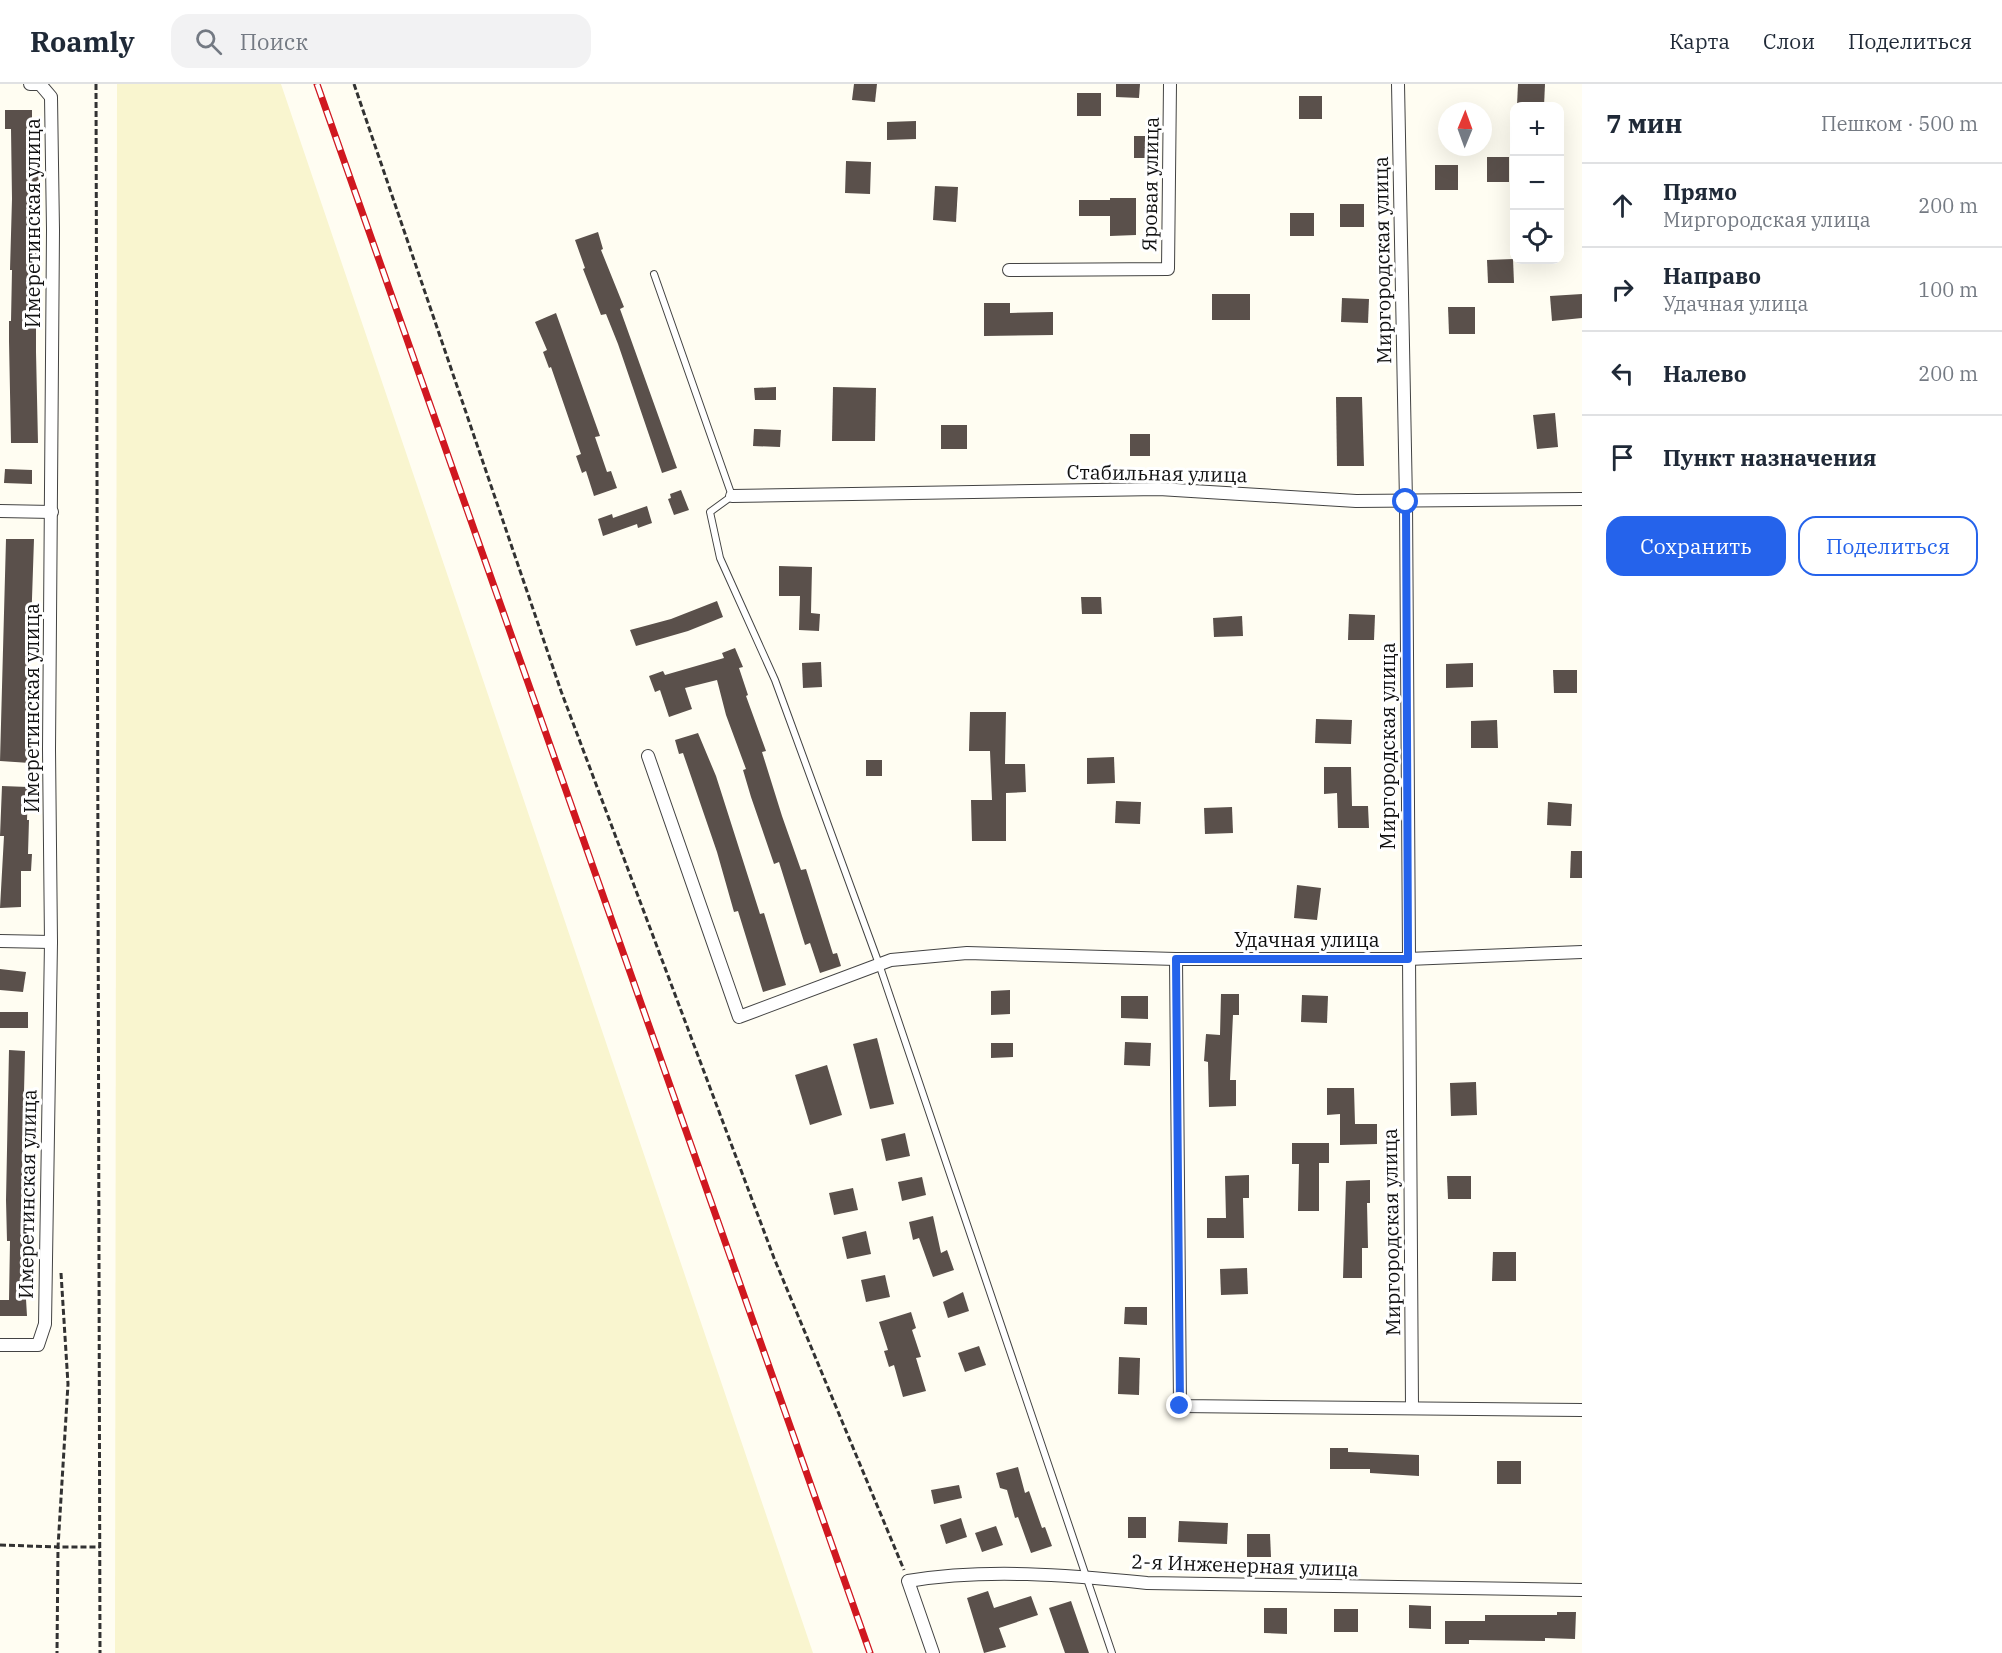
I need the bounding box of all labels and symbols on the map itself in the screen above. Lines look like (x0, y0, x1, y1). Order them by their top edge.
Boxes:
north arrow (1438, 102, 1492, 156)
street label: Яровая улица (1135, 116, 1165, 252)
street label: Имеретинская улица (19, 118, 46, 328)
street label: Миргородская улица (1367, 156, 1397, 364)
street label: Стабильная улица (1066, 458, 1248, 488)
route start (1392, 488, 1418, 514)
street label: Имеретинская улица (18, 603, 45, 813)
street label: Миргородская улица (1374, 642, 1401, 850)
street label: Удачная улица (1234, 926, 1380, 953)
street label: Имеретинская улица (12, 1089, 42, 1299)
street label: Миргородская улица (1376, 1128, 1406, 1336)
route end (1166, 1392, 1192, 1418)
street label: 2-я Инженерная улица (1131, 1548, 1359, 1582)

